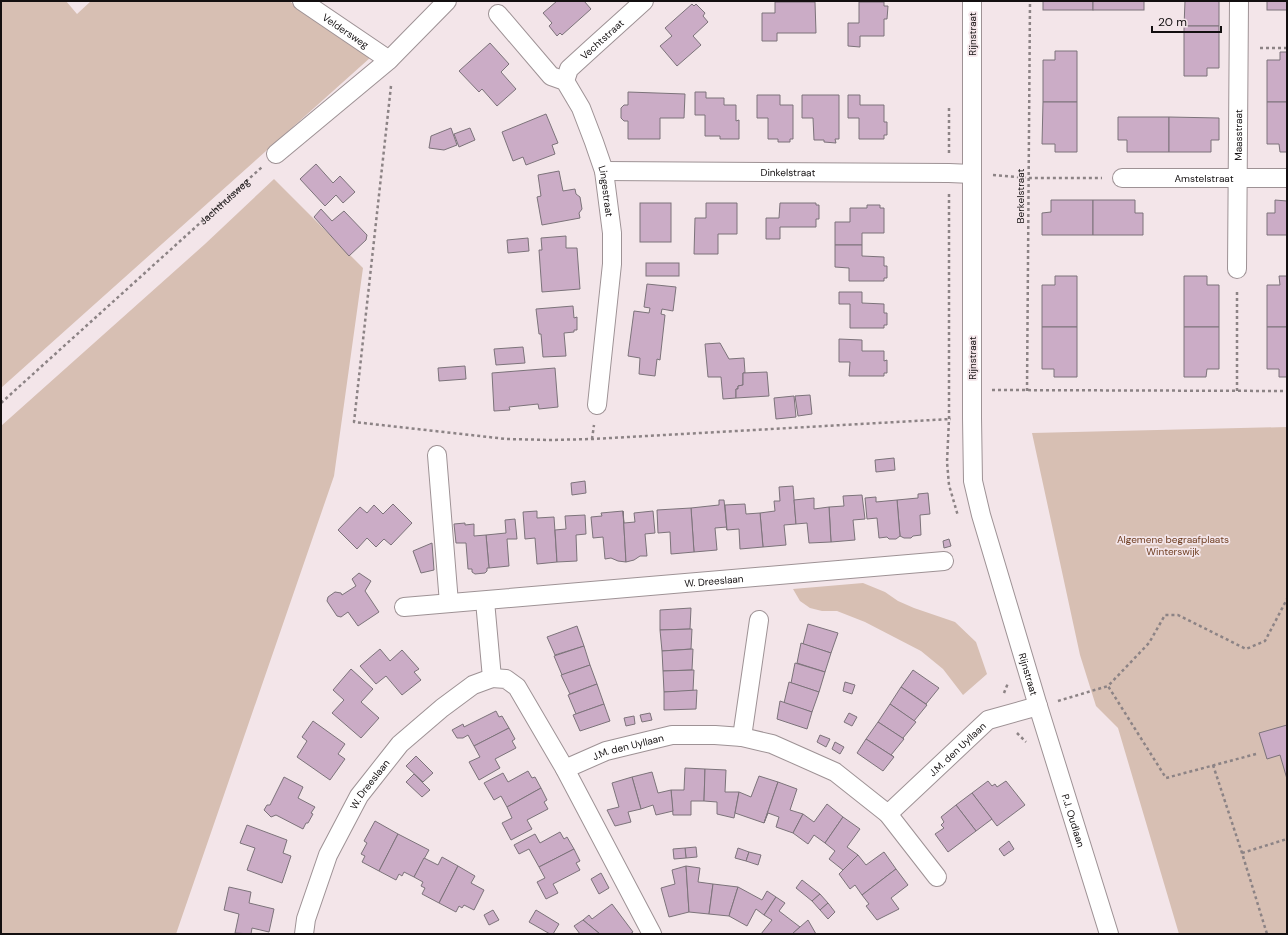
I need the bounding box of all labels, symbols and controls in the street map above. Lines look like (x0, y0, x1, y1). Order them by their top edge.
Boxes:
scale bar (1152, 8, 1221, 34)
street label: Veldersweg (320, 11, 372, 52)
street label: Rijnstraat (966, 12, 979, 56)
text: 20 m (1158, 14, 1187, 30)
street label: Vechtstraat (578, 16, 627, 63)
street label: Maasstraat (1232, 109, 1245, 161)
street label: Lingestraat (596, 164, 616, 218)
street label: Dinkelstraat (761, 166, 815, 179)
street label: Berkelstraat (1014, 168, 1027, 224)
street label: Amstelstraat (1174, 172, 1234, 185)
street label: Jachthuisweg (197, 175, 253, 228)
street label: Rijnstraat (966, 336, 979, 380)
park label: Algemene begraafplaats Winterswijk (1117, 533, 1229, 558)
street label: W. Dreeslaan (684, 572, 744, 590)
street label: Rijnstraat (1016, 651, 1041, 697)
street label: J.M. den Uyllaan (926, 719, 989, 779)
street label: J.M. den Uyllaan (590, 731, 665, 763)
street label: W. Dreeslaan (347, 757, 393, 812)
street label: P.J. Oudlaan (1059, 792, 1088, 849)

